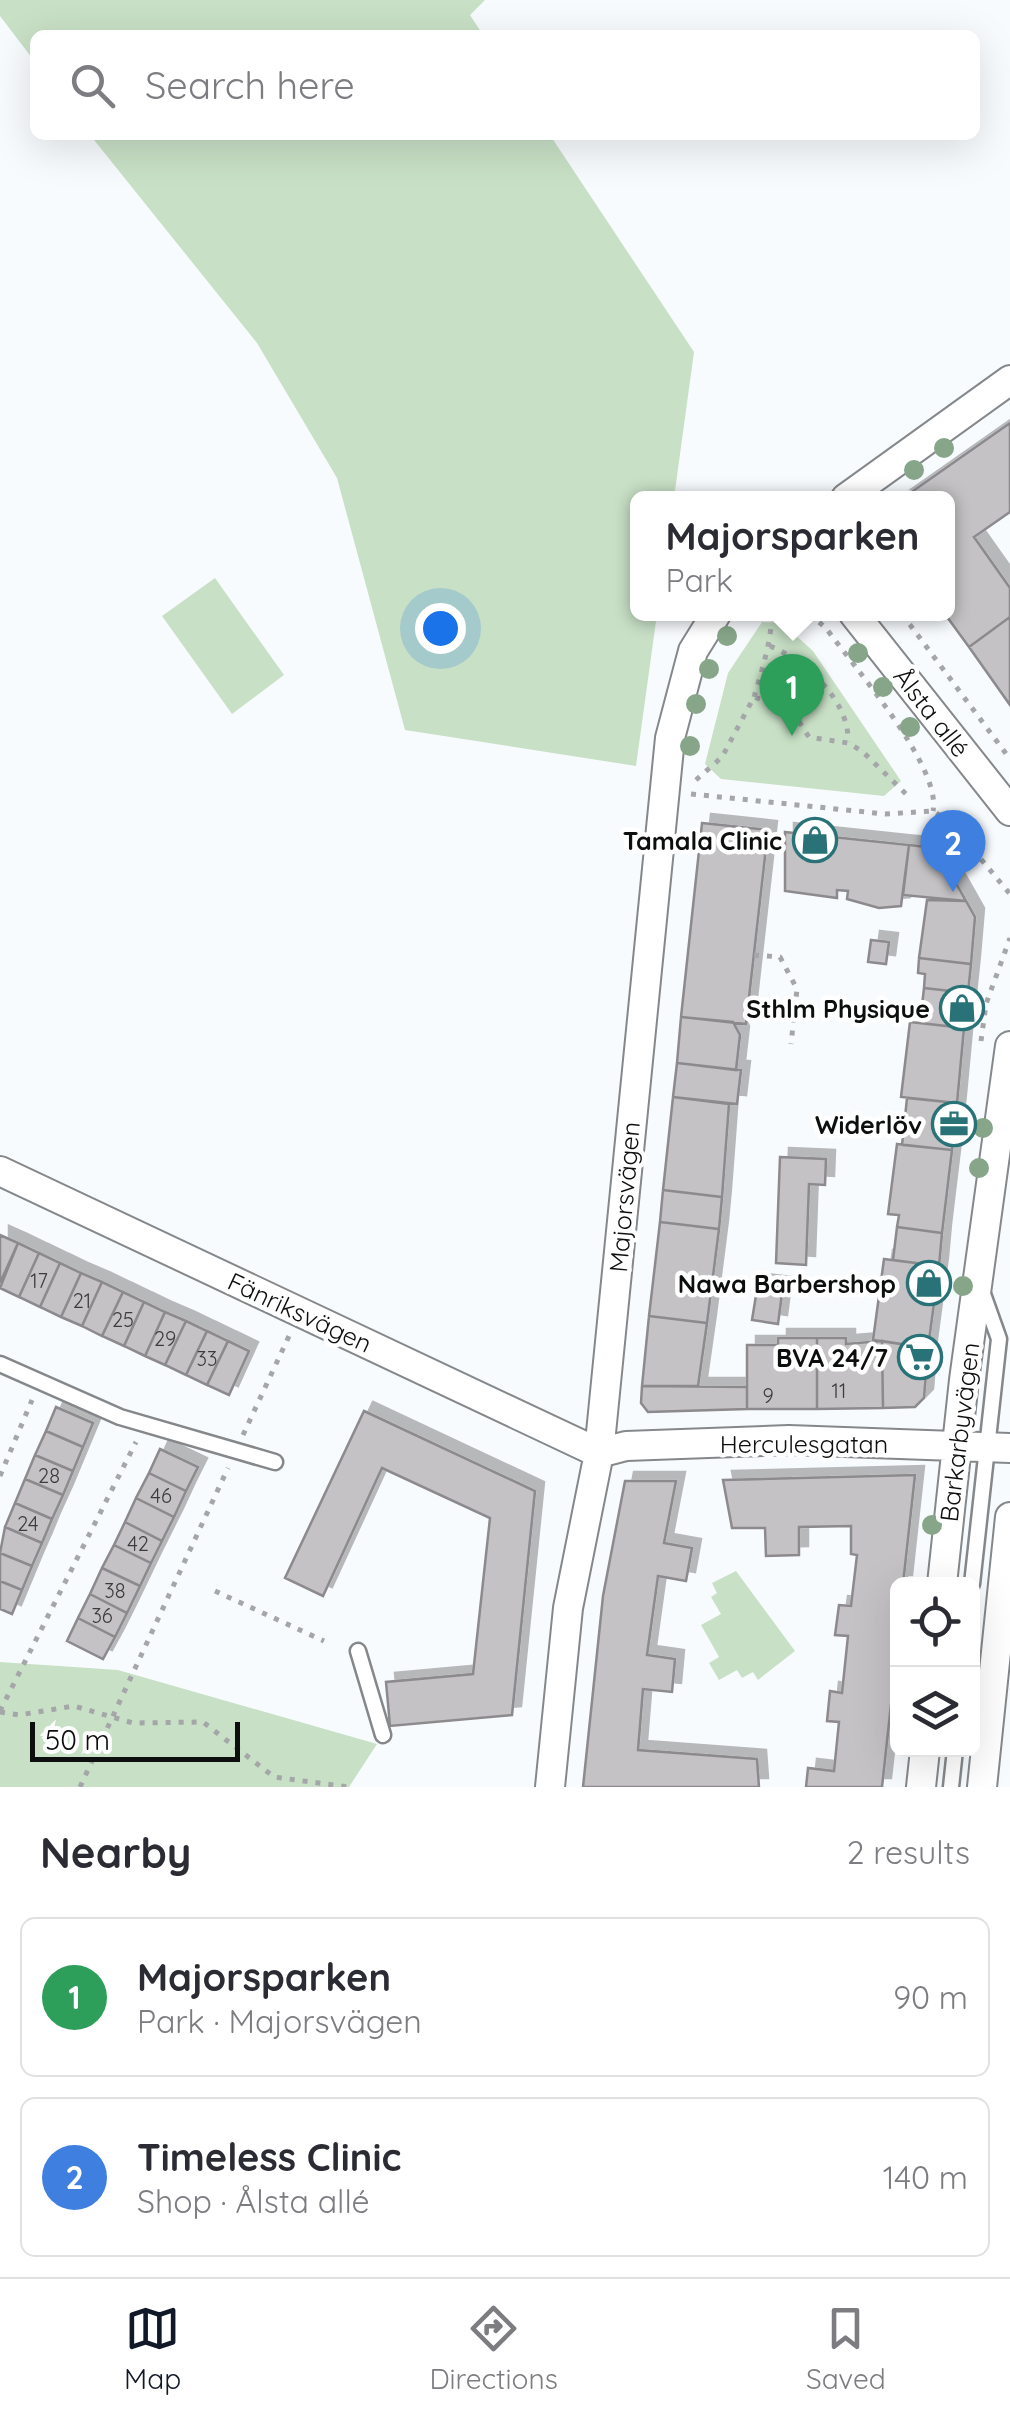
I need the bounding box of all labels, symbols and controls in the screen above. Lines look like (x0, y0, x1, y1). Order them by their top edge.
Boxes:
search box (30, 30, 980, 140)
icon: search (65, 58, 120, 113)
text: Search here (145, 61, 355, 109)
popup (630, 491, 955, 621)
text: Majorsparken (665, 512, 920, 560)
text: Park (665, 560, 733, 600)
your location (415, 603, 466, 654)
pin: 1 (760, 654, 824, 736)
street label: Ålsta allé (888, 661, 976, 763)
pin: 2 (920, 810, 986, 892)
shop icon: Tamala Clinic (792, 817, 838, 863)
place label: Tamala Clinic (623, 825, 782, 856)
shop icon: Sthlm Physique (939, 985, 985, 1031)
place label: Sthlm Physique (746, 993, 930, 1024)
office icon: Widerlöv (931, 1101, 977, 1147)
place label: Widerlöv (815, 1109, 922, 1140)
street label: Majorsvägen (602, 1120, 646, 1274)
shop icon: Nawa Barbershop (906, 1260, 952, 1306)
street label: Fänriksvägen (223, 1265, 377, 1359)
house number: 17 (30, 1268, 48, 1293)
place label: Nawa Barbershop (678, 1268, 896, 1299)
house number: 21 (73, 1288, 91, 1313)
house number: 25 (112, 1307, 134, 1332)
house number: 29 (154, 1326, 176, 1351)
supermarket icon: BVA 24/7 (897, 1334, 943, 1380)
street label: Barkarbyvägen (933, 1341, 985, 1523)
place label: BVA 24/7 (776, 1342, 888, 1373)
house number: 33 (197, 1346, 217, 1371)
house number: 11 (832, 1378, 846, 1403)
house number: 9 (762, 1383, 774, 1408)
street label: Herculesgatan (720, 1428, 888, 1459)
house number: 28 (38, 1463, 60, 1488)
house number: 46 (150, 1483, 172, 1508)
house number: 24 (17, 1511, 39, 1536)
house number: 42 (127, 1531, 149, 1556)
map controls (890, 1577, 980, 1757)
button: locate (890, 1577, 980, 1667)
house number: 38 (104, 1578, 126, 1603)
house number: 36 (91, 1603, 113, 1628)
button: layers (890, 1667, 980, 1757)
scale bar (30, 1717, 240, 1762)
text: 50 m (45, 1722, 110, 1757)
text: Nearby (40, 1826, 191, 1879)
text: 2 results (847, 1832, 970, 1872)
text: Majorsparken (137, 1953, 391, 2001)
text: 1 (68, 1977, 81, 2017)
text: 90 m (893, 1977, 968, 2017)
text: Park · Majorsvägen (137, 2001, 422, 2041)
text: Timeless Clinic (137, 2133, 401, 2181)
text: 2 (65, 2157, 84, 2197)
text: 140 m (883, 2157, 968, 2197)
text: Shop · Ålsta allé (137, 2181, 370, 2221)
tab: Map (124, 2301, 181, 2396)
tab: Directions (429, 2301, 558, 2396)
tab: Saved (806, 2301, 886, 2396)

